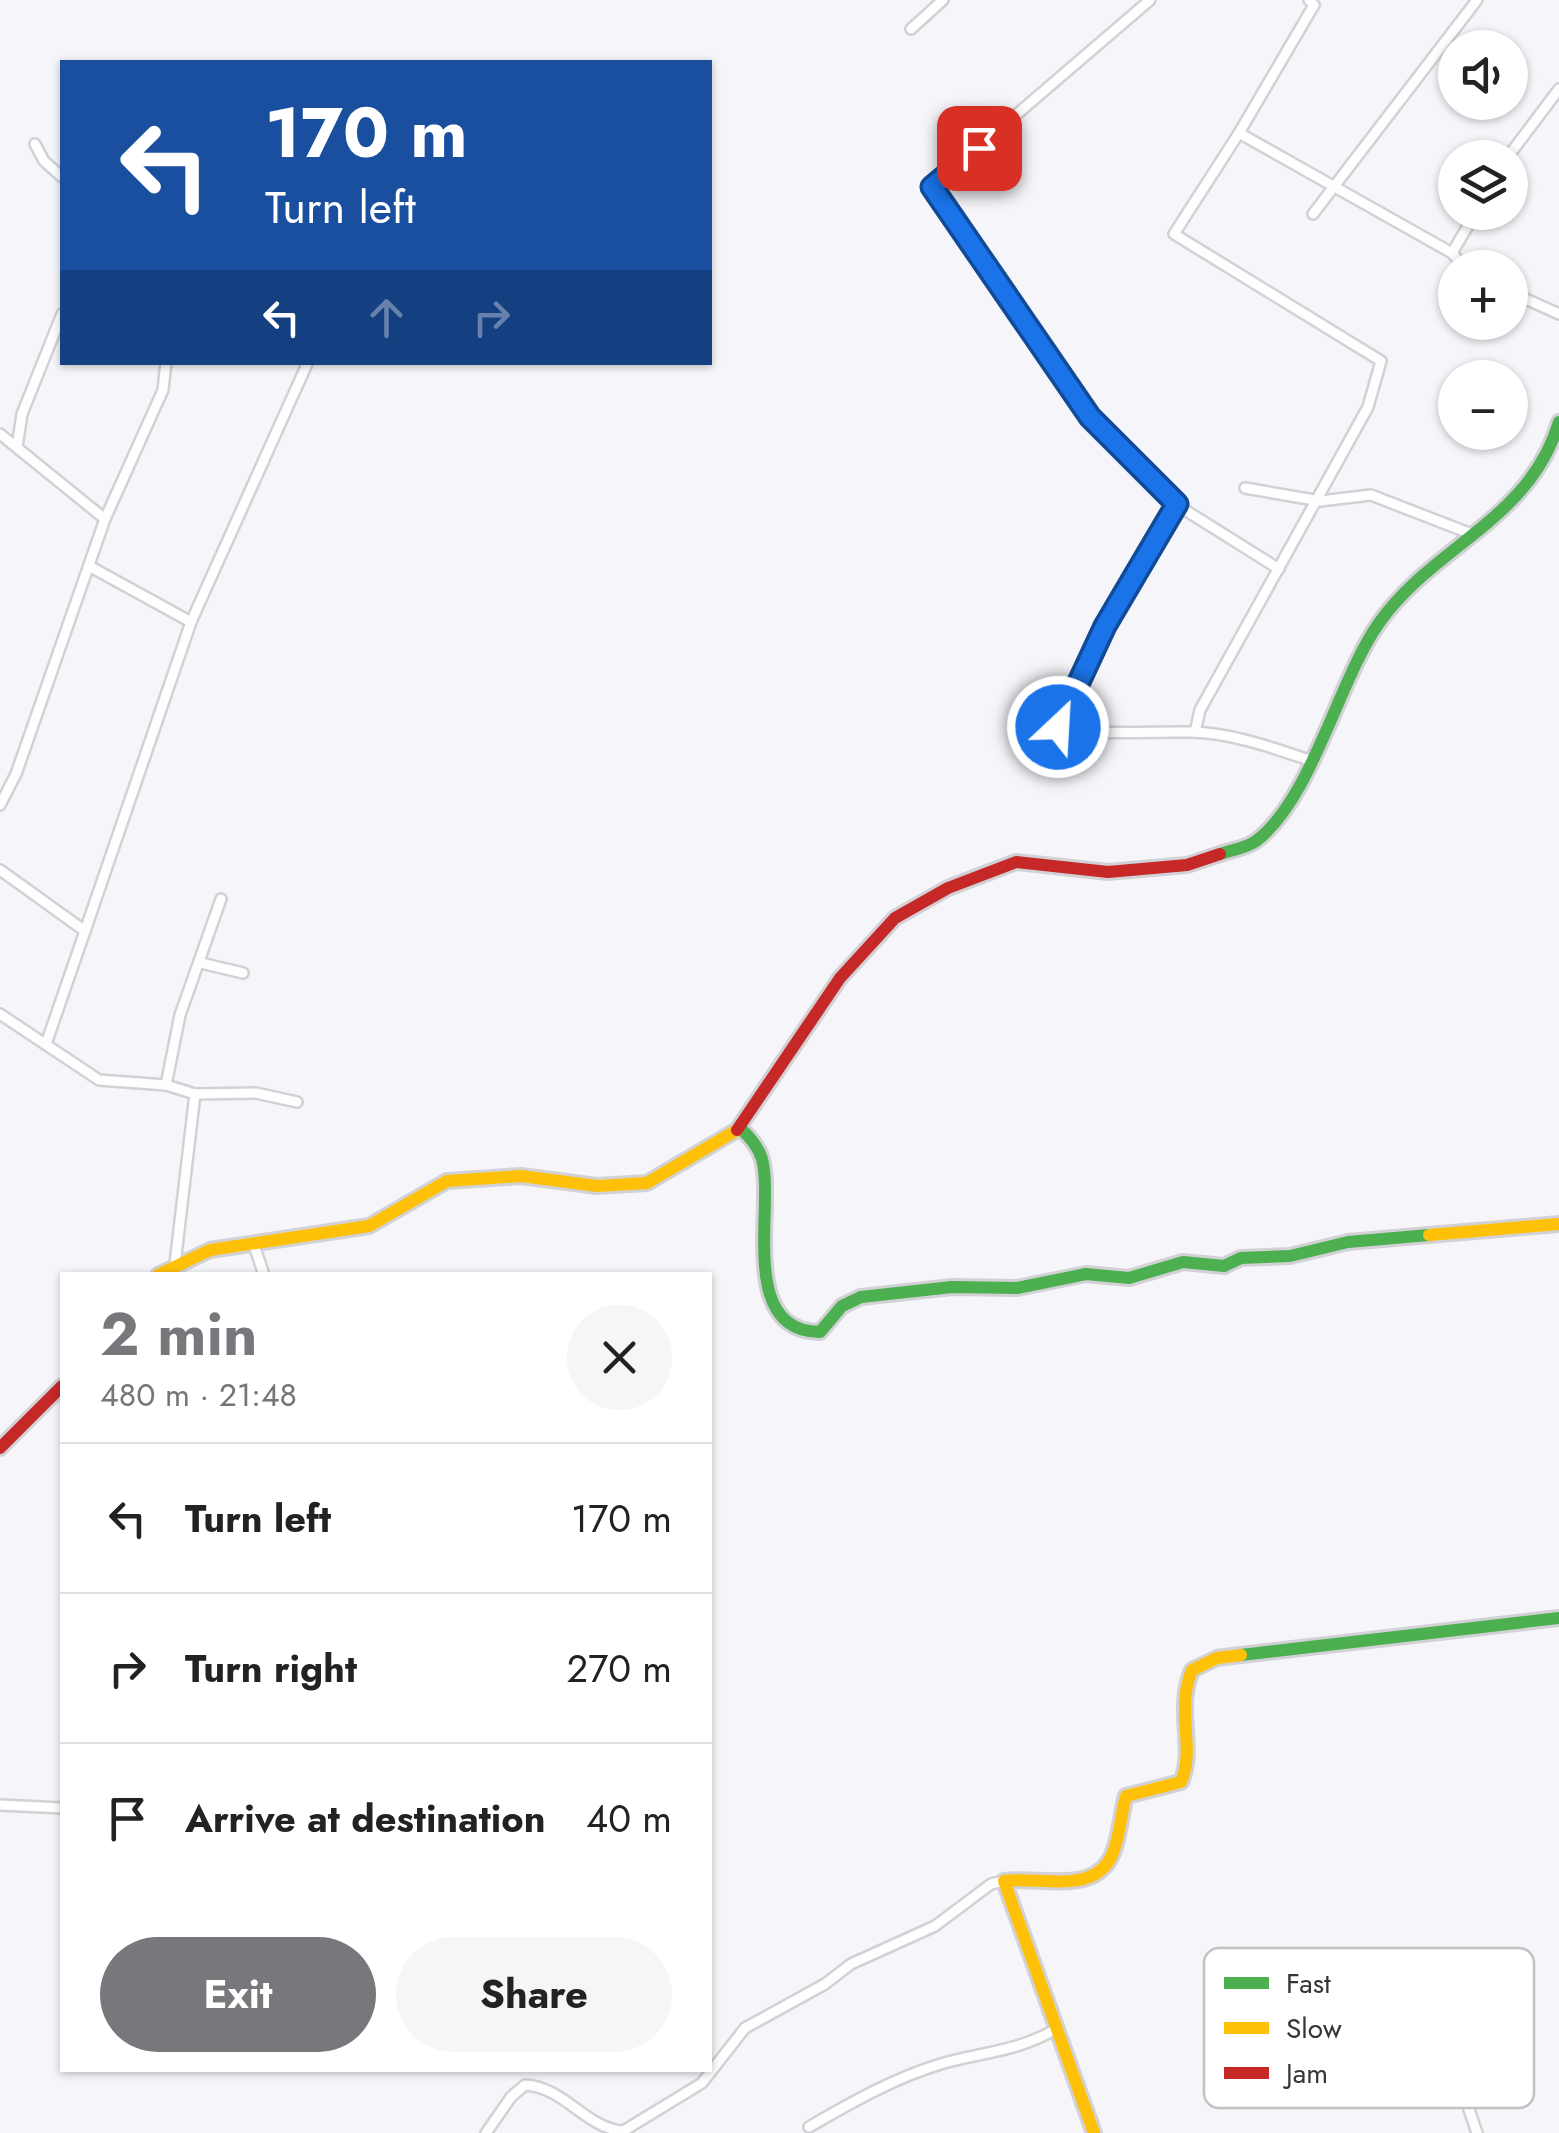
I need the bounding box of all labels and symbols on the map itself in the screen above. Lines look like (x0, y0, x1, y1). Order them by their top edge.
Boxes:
pin (937, 106, 1022, 191)
position arrow (1006, 675, 1110, 779)
legend (1204, 1948, 1534, 2108)
text: Fast (1286, 1963, 1331, 2004)
text: Slow (1286, 2008, 1342, 2049)
text: Jam (1282, 2053, 1328, 2094)

